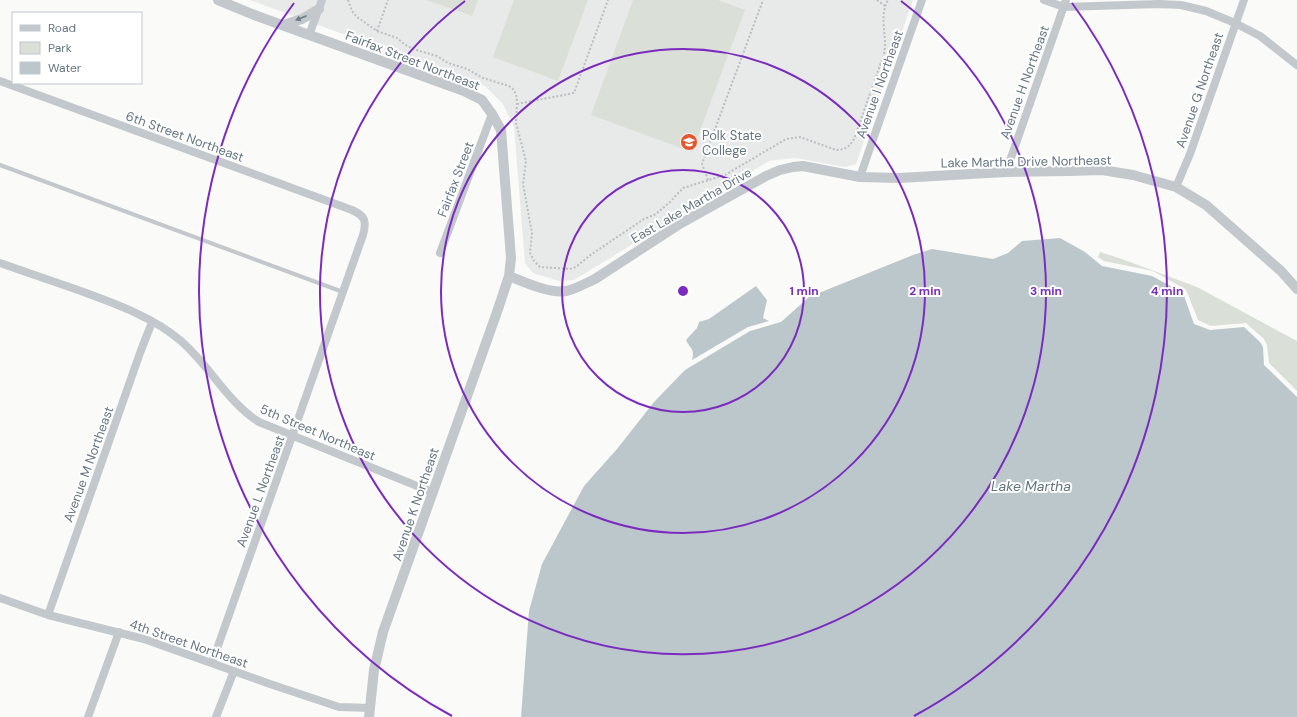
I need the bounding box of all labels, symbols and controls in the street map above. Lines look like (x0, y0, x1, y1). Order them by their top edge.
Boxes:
legend (12, 12, 142, 84)
one-way arrow (295, 16, 307, 22)
text: Road (48, 20, 76, 36)
street label: Avenue H Northeast (996, 23, 1053, 141)
street label: Fairfax Street Northeast (343, 27, 483, 94)
street label: Avenue I Northeast (852, 28, 907, 141)
street label: Avenue G Northeast (1172, 30, 1227, 150)
text: Park (48, 40, 72, 56)
text: Water (48, 60, 82, 76)
street label: 6th Street Northeast (123, 107, 246, 166)
place label: Polk State College (702, 127, 762, 159)
school or university icon: Polk State College (679, 132, 699, 152)
street label: Fairfax Street (433, 139, 478, 219)
street label: Lake Martha Drive Northeast (940, 152, 1112, 171)
street label: East Lake Martha Drive (628, 164, 755, 247)
text: 1 min (789, 283, 819, 299)
text: 2 min (909, 283, 941, 299)
text: 3 min (1030, 283, 1062, 299)
text: 4 min (1151, 283, 1183, 299)
centre of rings (676, 284, 690, 298)
street label: 5th Street Northeast (257, 400, 378, 465)
street label: Avenue M Northeast (60, 404, 117, 524)
street label: Avenue L Northeast (232, 433, 289, 549)
street label: Avenue K Northeast (388, 445, 443, 563)
water label: Lake Martha (991, 477, 1071, 495)
street label: 4th Street Northeast (127, 615, 250, 672)

